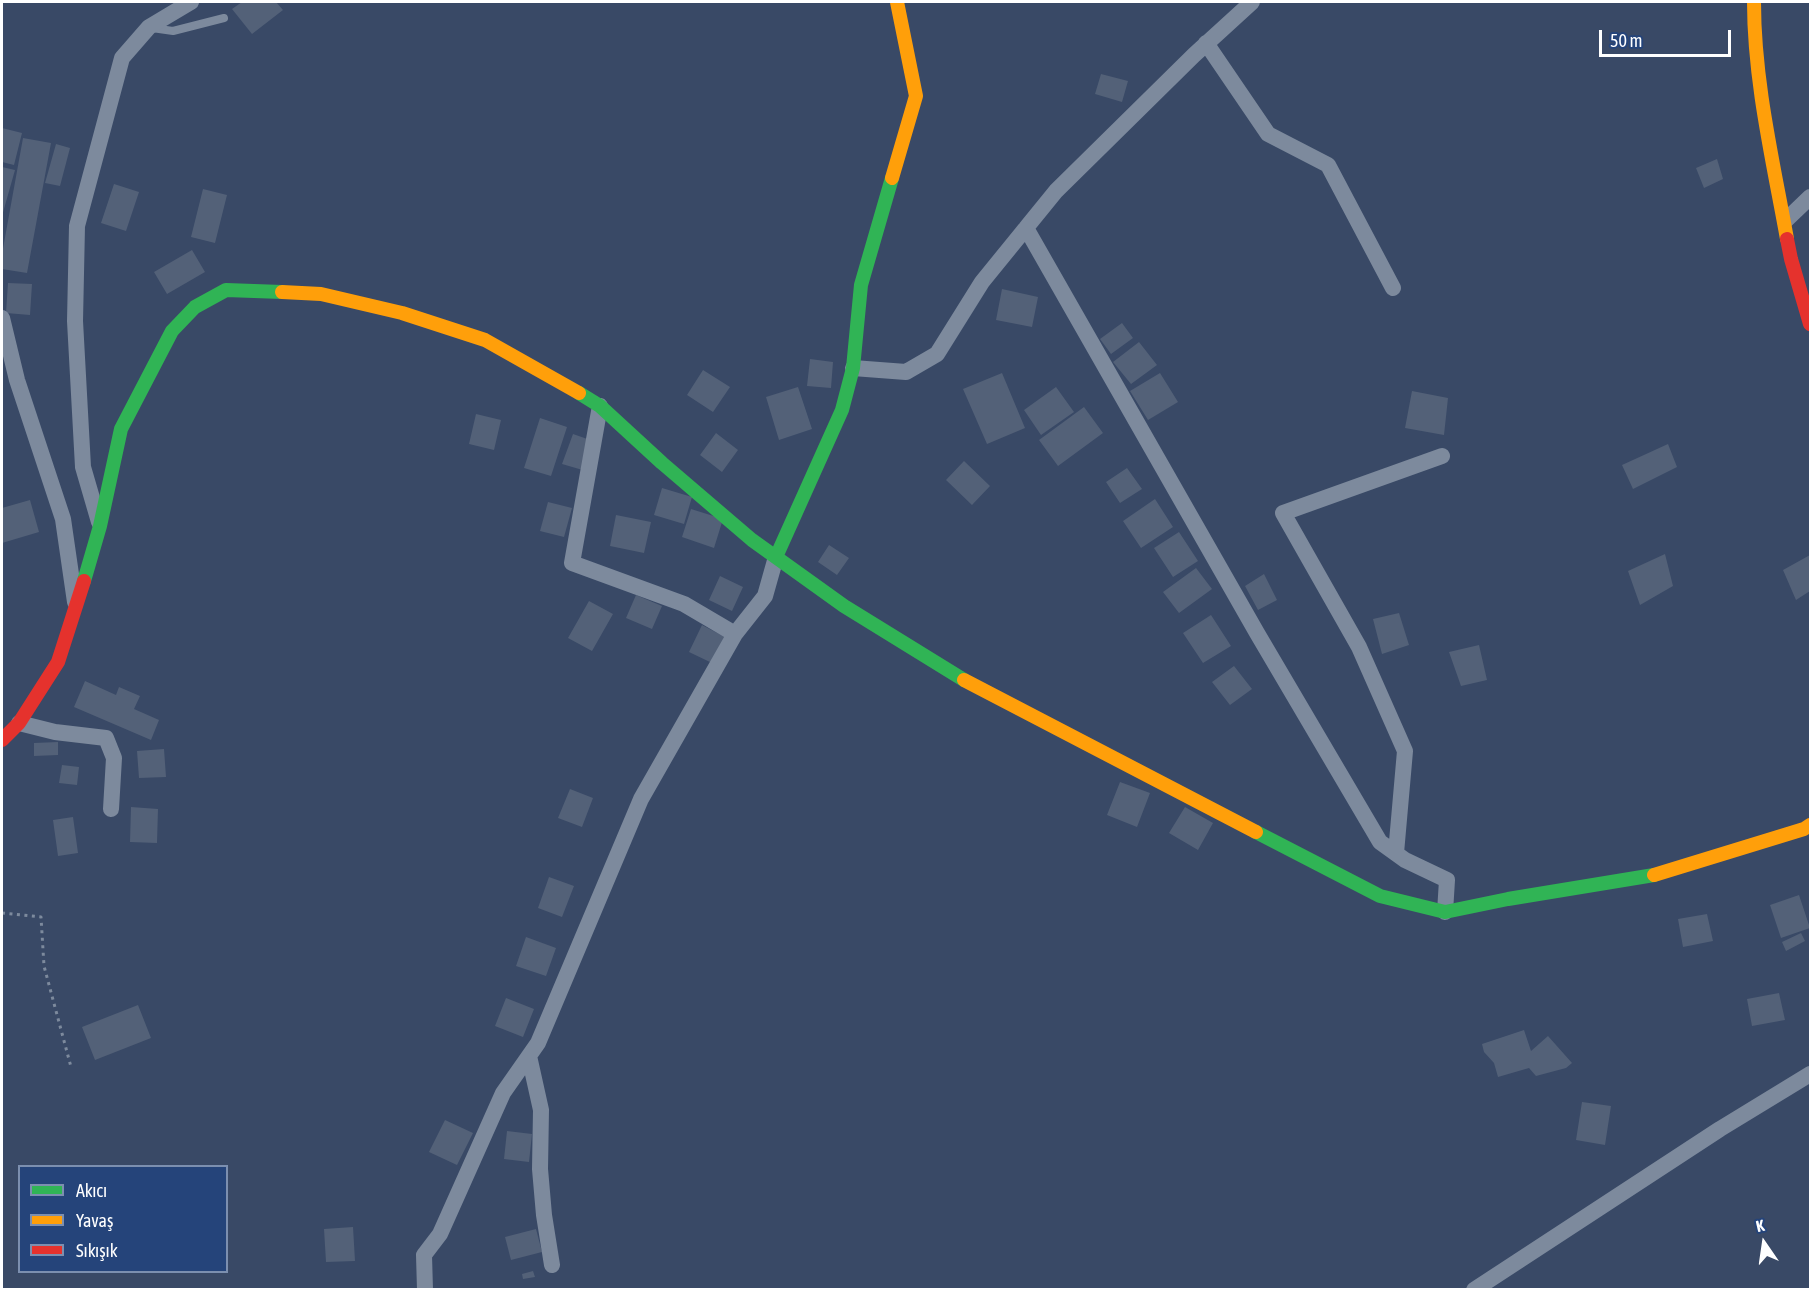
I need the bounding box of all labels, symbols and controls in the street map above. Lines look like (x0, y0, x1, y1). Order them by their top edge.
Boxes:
scale bar (1602, 18, 1734, 56)
text: 50 m (1610, 30, 1642, 51)
legend (18, 1165, 228, 1273)
text: Akıcı (76, 1180, 107, 1201)
text: Yavaş (76, 1210, 113, 1231)
north arrow (1734, 1213, 1794, 1273)
text: K (1754, 1216, 1766, 1235)
text: Sıkışık (76, 1240, 118, 1261)

